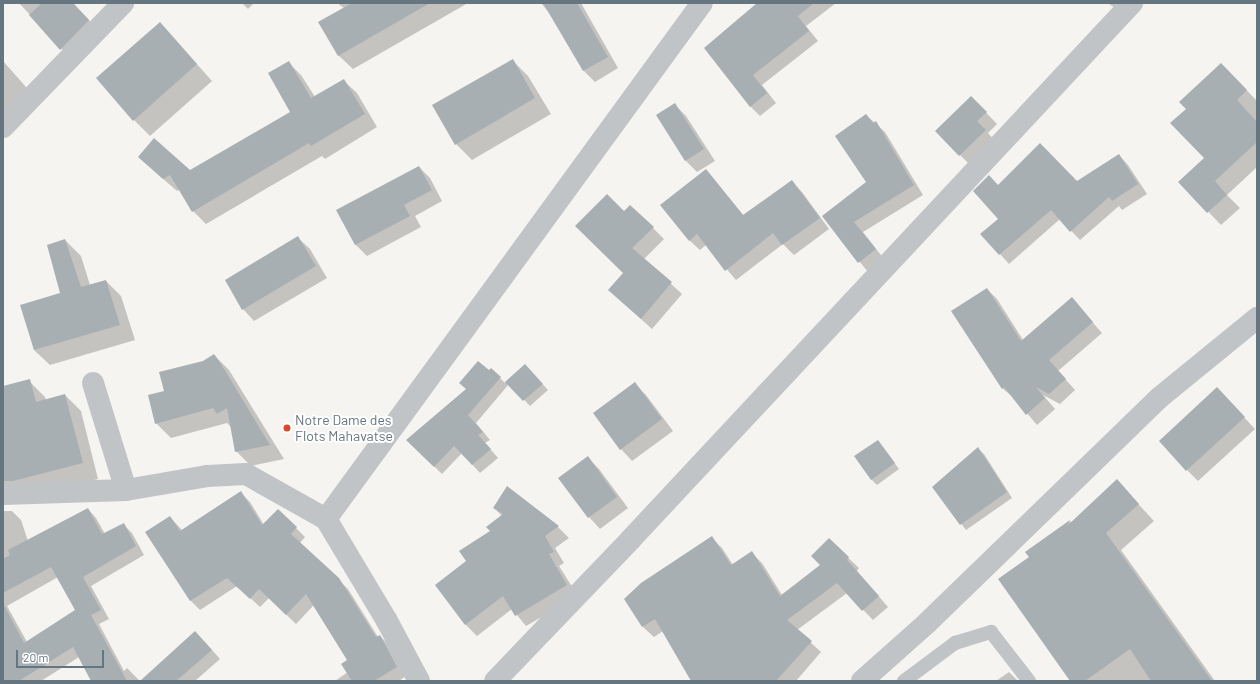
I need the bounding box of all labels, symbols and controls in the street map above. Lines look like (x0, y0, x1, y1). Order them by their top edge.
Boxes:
place label: Notre Dame des Flots Mahavatse (295, 412, 393, 444)
marker: Notre Dame des Flots Mahavatse (282, 423, 292, 433)
scale bar (18, 642, 106, 668)
text: 20 m (23, 650, 49, 664)

